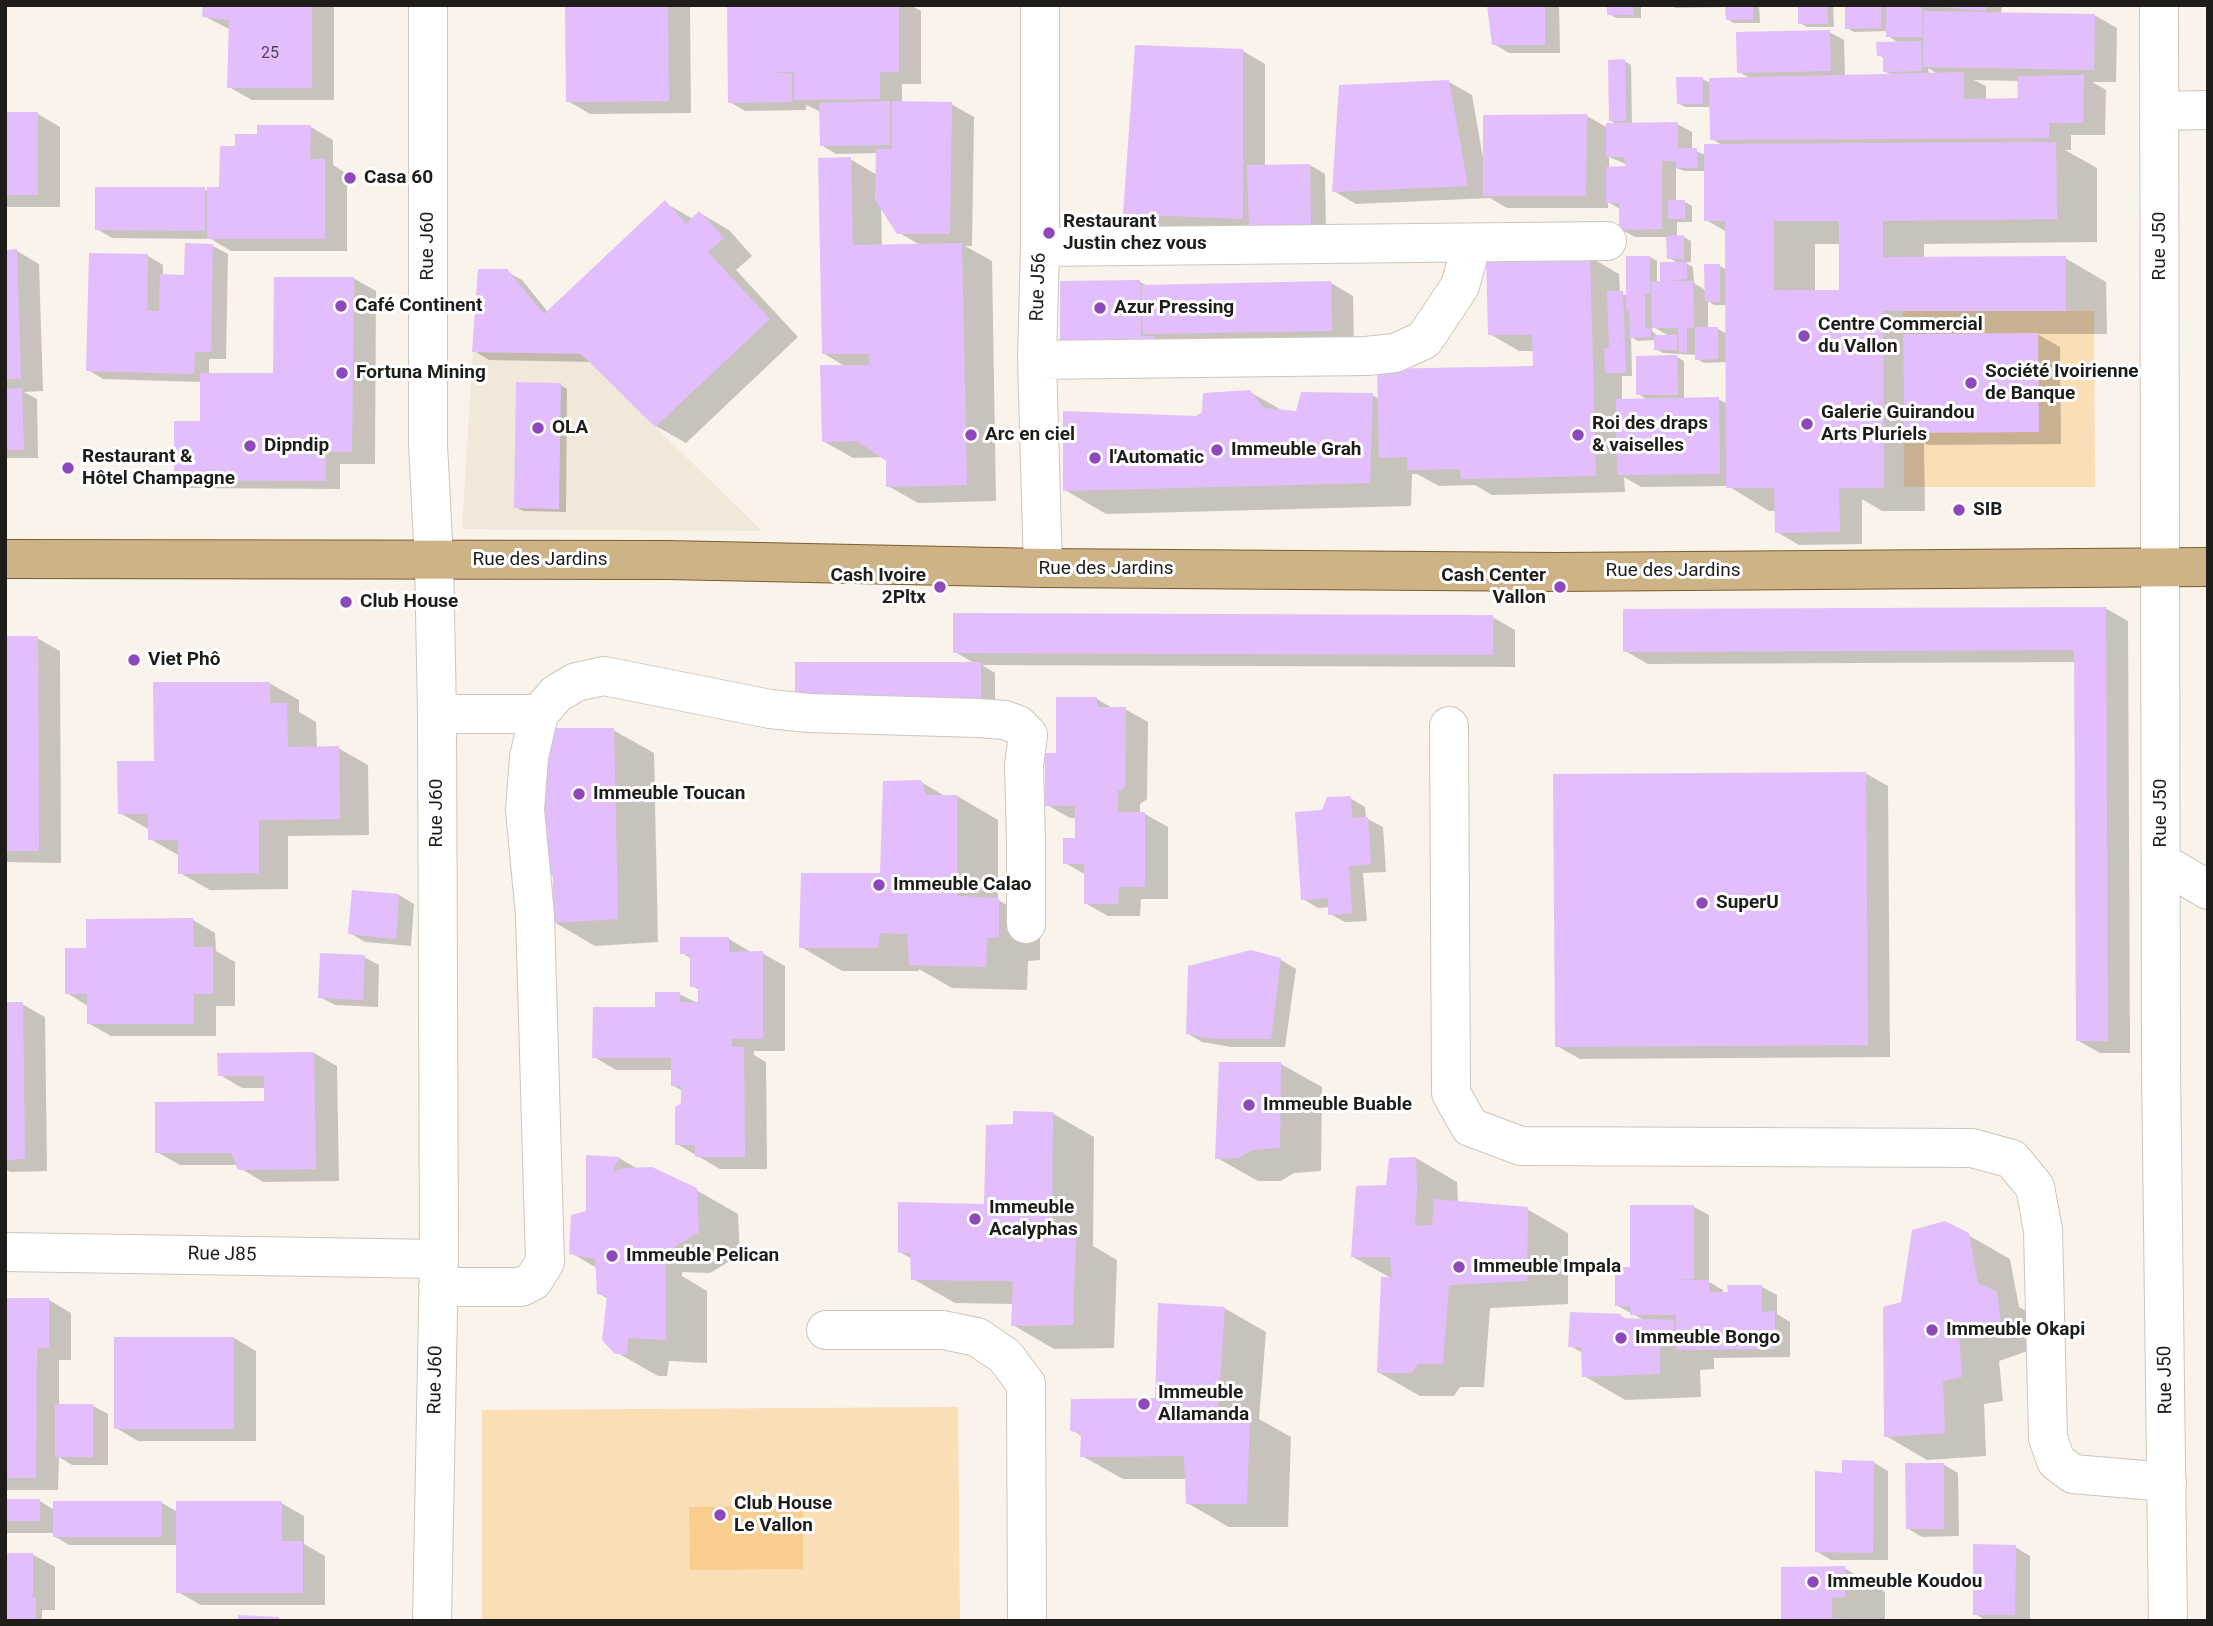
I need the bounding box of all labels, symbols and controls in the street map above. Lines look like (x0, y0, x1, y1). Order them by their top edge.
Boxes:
house number: 25 (261, 44, 279, 64)
place label: Casa 60 (364, 167, 433, 189)
marker: Casa 60 (342, 170, 358, 186)
place label: Restaurant Justin chez vous (1063, 211, 1207, 255)
street label: Rue J60 (417, 212, 439, 280)
street label: Rue J50 (2149, 212, 2171, 280)
marker: Restaurant Justin chez vous (1041, 225, 1057, 241)
street label: Rue J56 (1026, 252, 1052, 322)
place label: Café Continent (355, 295, 482, 317)
place label: Azur Pressing (1114, 297, 1234, 319)
marker: Café Continent (333, 298, 349, 314)
marker: Azur Pressing (1092, 300, 1108, 316)
place label: Centre Commercial du Vallon (1818, 314, 1983, 358)
marker: Centre Commercial du Vallon (1796, 328, 1812, 344)
place label: Société Ivoirienne de Banque (1985, 361, 2139, 405)
place label: Fortuna Mining (356, 362, 486, 384)
marker: Fortuna Mining (334, 365, 350, 381)
marker: Société Ivoirienne de Banque (1963, 375, 1979, 391)
place label: Galerie Guirandou Arts Pluriels (1821, 402, 1975, 446)
place label: Roi des draps & vaiselles (1592, 413, 1708, 457)
marker: Galerie Guirandou Arts Pluriels (1799, 416, 1815, 432)
place label: OLA (552, 417, 588, 439)
marker: OLA (530, 420, 546, 436)
place label: Arc en ciel (985, 424, 1075, 446)
marker: Arc en ciel (963, 427, 979, 443)
marker: Roi des draps & vaiselles (1570, 427, 1586, 443)
place label: Dipndip (264, 435, 329, 457)
marker: Dipndip (242, 438, 258, 454)
place label: Immeuble Grah (1231, 439, 1361, 461)
marker: Immeuble Grah (1209, 442, 1225, 458)
place label: Restaurant & Hôtel Champagne (82, 446, 235, 490)
place label: l'Automatic (1109, 447, 1204, 469)
marker: l'Automatic (1087, 450, 1103, 466)
marker: Restaurant & Hôtel Champagne (60, 460, 76, 476)
place label: SIB (1973, 499, 2002, 521)
marker: SIB (1951, 502, 1967, 518)
street label: Rue des Jardins (473, 549, 607, 571)
street label: Rue des Jardins (1039, 558, 1173, 580)
street label: Rue des Jardins (1606, 560, 1740, 582)
place label: Cash Ivoire 2Pltx (830, 565, 926, 609)
place label: Cash Center Vallon (1441, 565, 1546, 609)
marker: Cash Ivoire 2Pltx (932, 579, 948, 595)
marker: Cash Center Vallon (1552, 579, 1568, 595)
place label: Club House (360, 591, 458, 613)
marker: Club House (338, 594, 354, 610)
place label: Viet Phô (148, 649, 220, 671)
marker: Viet Phô (126, 652, 142, 668)
street label: Rue J60 (426, 779, 448, 847)
street label: Rue J50 (2150, 779, 2172, 847)
place label: Immeuble Toucan (593, 783, 745, 805)
marker: Immeuble Toucan (571, 786, 587, 802)
place label: Immeuble Calao (893, 874, 1032, 896)
marker: Immeuble Calao (871, 877, 887, 893)
place label: SuperU (1716, 892, 1779, 914)
marker: SuperU (1694, 895, 1710, 911)
place label: Immeuble Buable (1263, 1094, 1412, 1116)
marker: Immeuble Buable (1241, 1097, 1257, 1113)
place label: Immeuble Acalyphas (989, 1197, 1078, 1241)
marker: Immeuble Acalyphas (967, 1211, 983, 1227)
street label: Rue J85 (187, 1243, 257, 1267)
place label: Immeuble Pelican (626, 1245, 779, 1267)
marker: Immeuble Pelican (604, 1248, 620, 1264)
place label: Immeuble Impala (1473, 1256, 1621, 1278)
marker: Immeuble Impala (1451, 1259, 1467, 1275)
place label: Immeuble Okapi (1946, 1319, 2085, 1341)
marker: Immeuble Okapi (1924, 1322, 1940, 1338)
place label: Immeuble Bongo (1635, 1327, 1780, 1349)
marker: Immeuble Bongo (1613, 1330, 1629, 1346)
street label: Rue J60 (424, 1345, 448, 1415)
street label: Rue J50 (2154, 1345, 2178, 1415)
place label: Immeuble Allamanda (1158, 1382, 1249, 1426)
marker: Immeuble Allamanda (1136, 1396, 1152, 1412)
place label: Club House Le Vallon (734, 1493, 832, 1537)
marker: Club House Le Vallon (712, 1507, 728, 1523)
place label: Immeuble Koudou (1827, 1571, 1982, 1593)
marker: Immeuble Koudou (1805, 1574, 1821, 1590)

